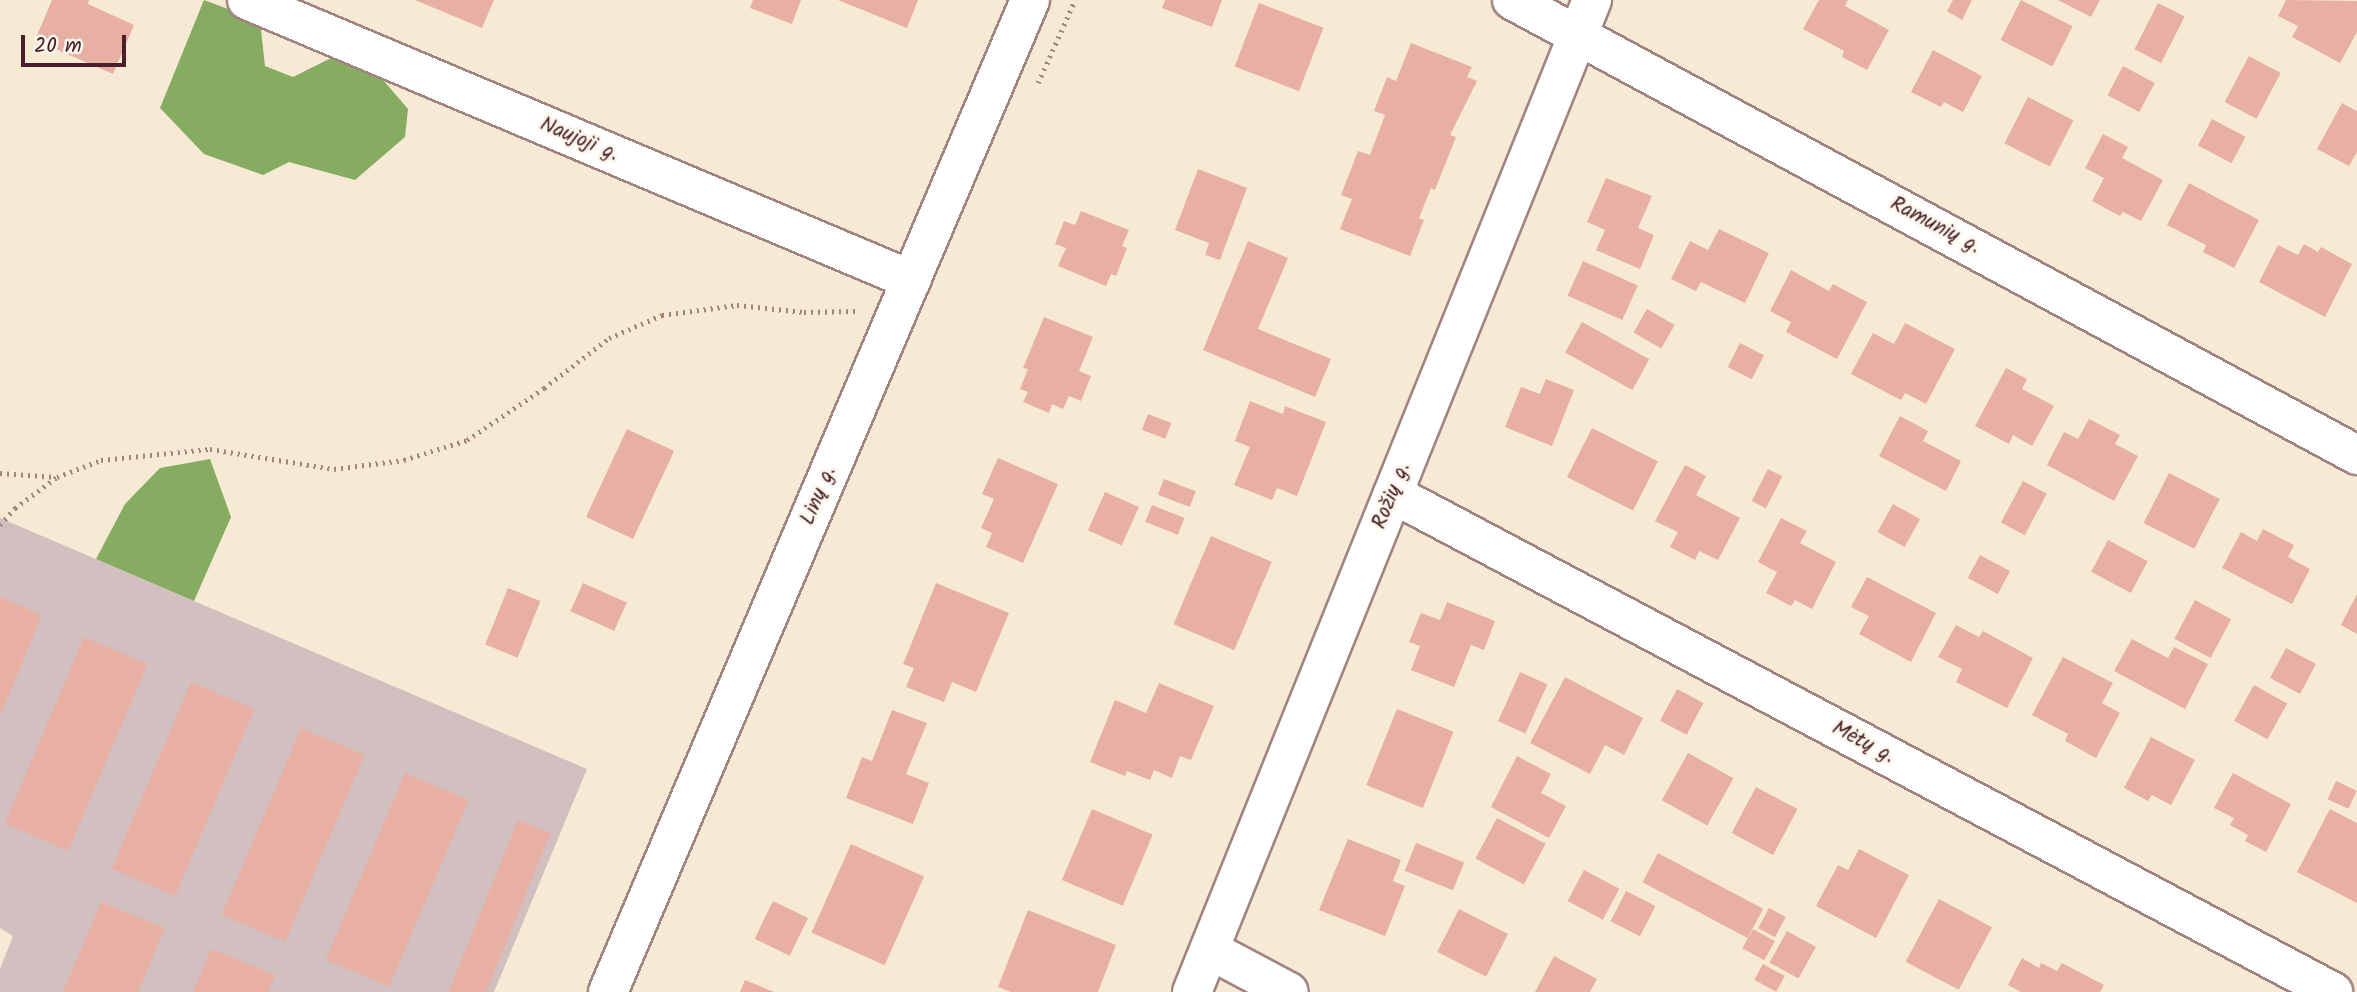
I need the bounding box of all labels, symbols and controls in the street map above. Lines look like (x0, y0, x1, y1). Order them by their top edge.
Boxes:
scale bar (24, 21, 130, 65)
text: 20 m (34, 30, 82, 63)
street label: Naujoji g. (536, 112, 622, 168)
street label: Ramunių g. (1886, 192, 1984, 260)
street label: Rožių g. (1367, 459, 1417, 533)
street label: Linų g. (795, 463, 843, 529)
street label: Mėtų g. (1827, 716, 1899, 770)

